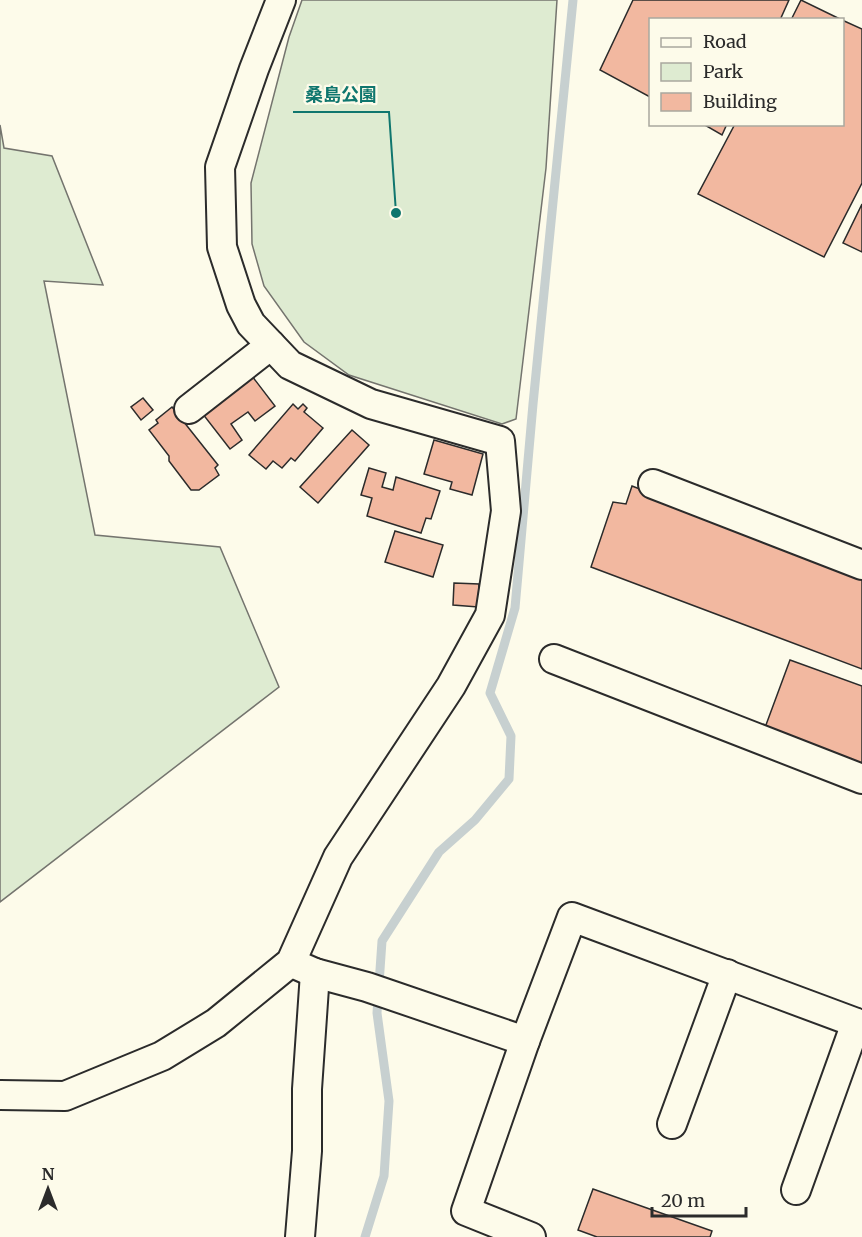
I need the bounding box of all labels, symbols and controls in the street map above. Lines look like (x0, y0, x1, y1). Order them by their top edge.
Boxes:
legend (649, 18, 844, 126)
text: Road (703, 30, 747, 53)
text: Park (703, 60, 744, 83)
callout: 桑島公園 (293, 76, 389, 112)
text: 桑島公園 (305, 83, 377, 106)
text: Building (703, 90, 777, 113)
north arrow (18, 1159, 78, 1219)
text: N (42, 1164, 55, 1184)
scale bar (652, 1180, 746, 1218)
text: 20 m (661, 1189, 705, 1212)

